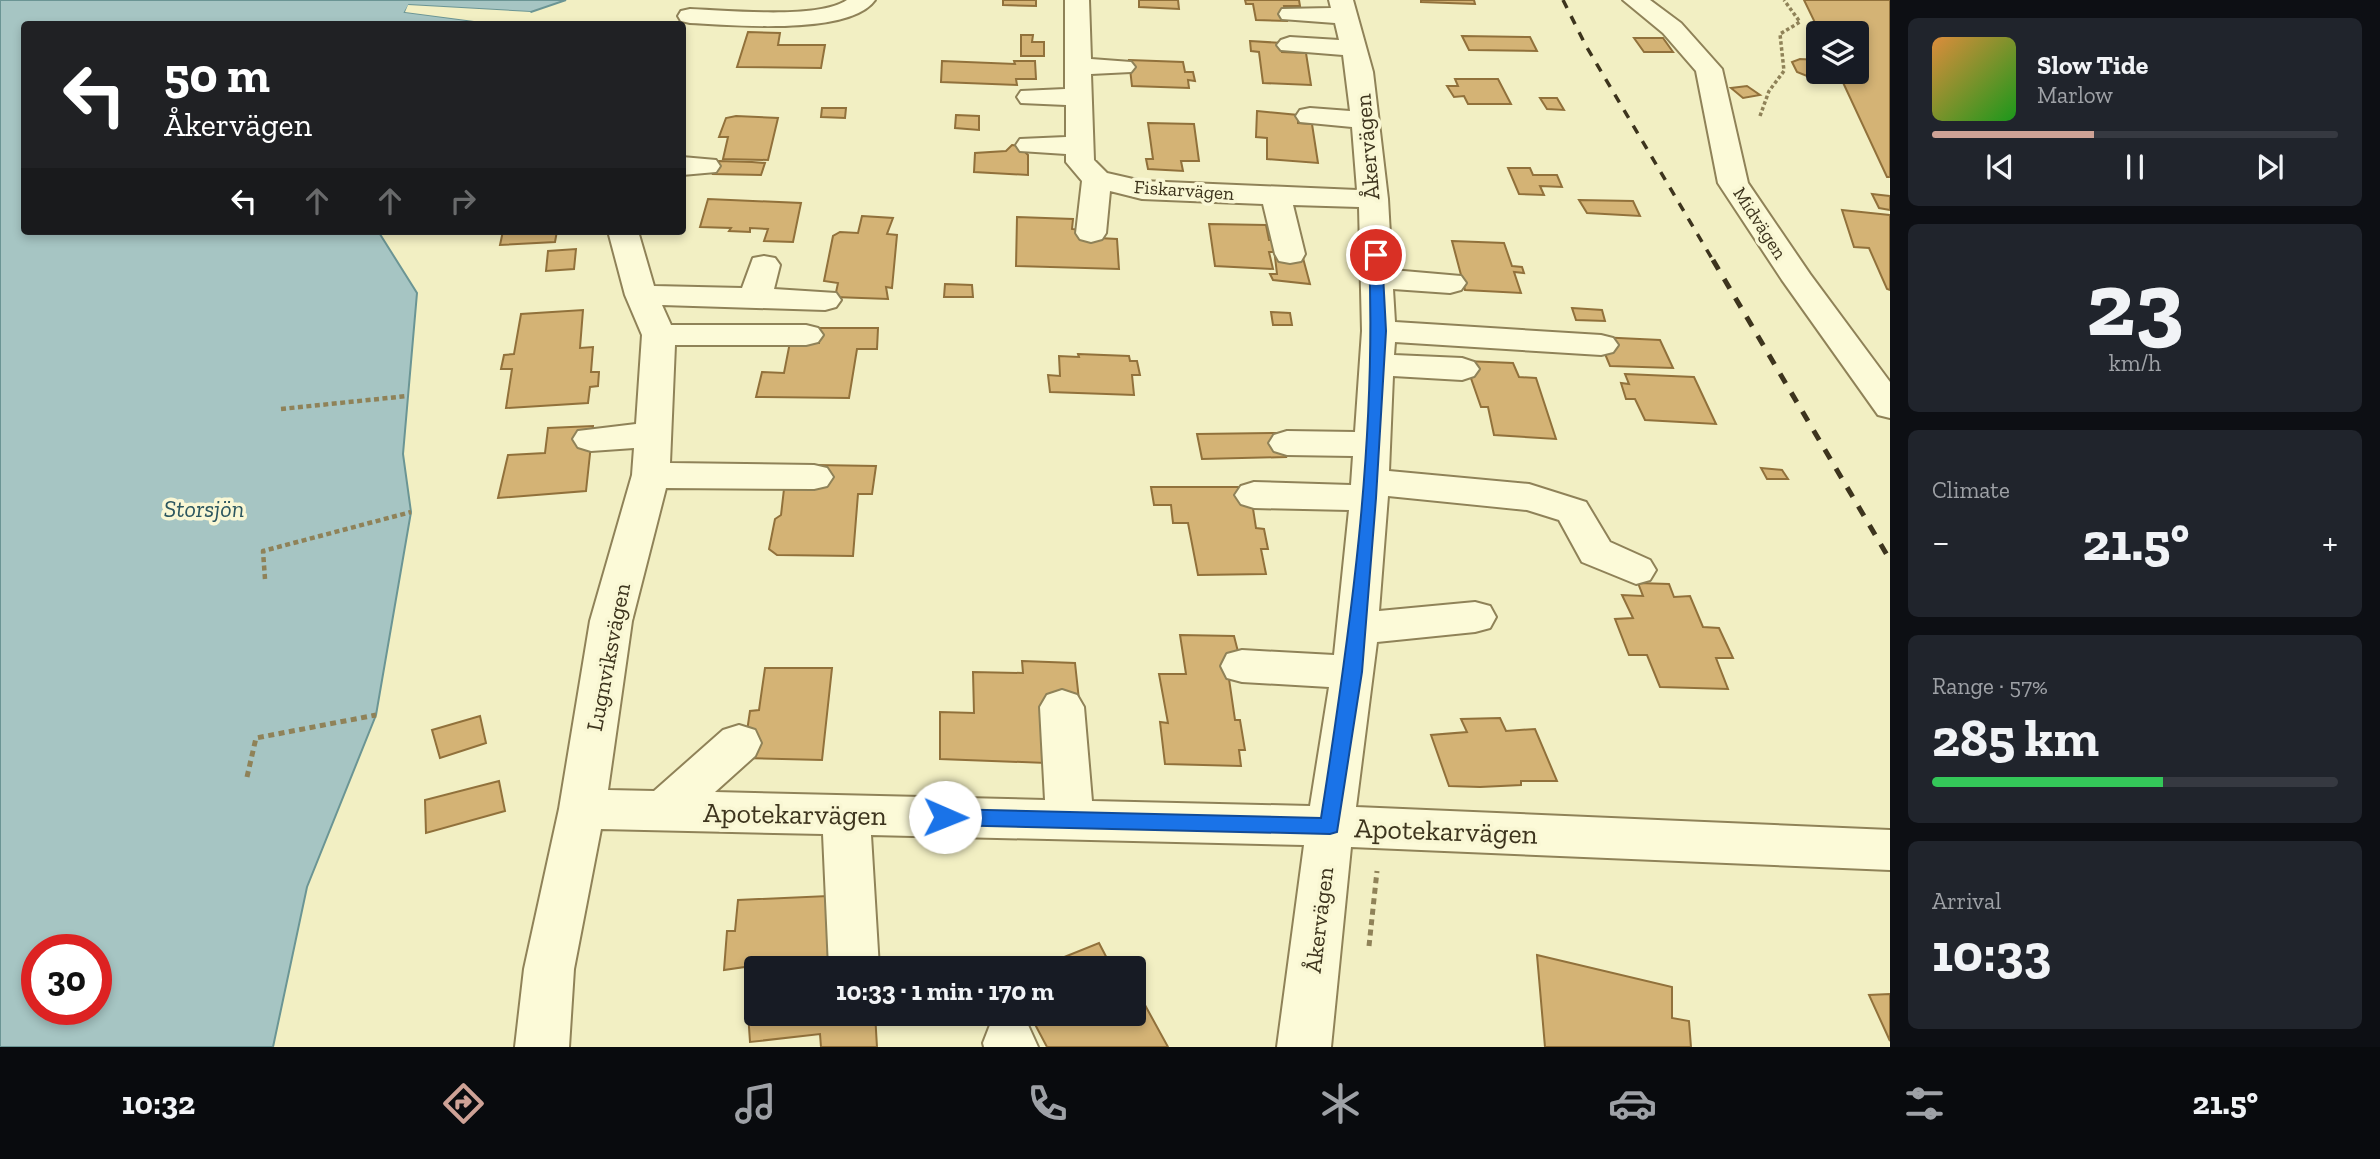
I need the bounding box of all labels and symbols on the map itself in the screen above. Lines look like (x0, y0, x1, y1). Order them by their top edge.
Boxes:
street label: Åkervägen (1348, 93, 1386, 201)
street label: Fiskarvägen (1133, 175, 1235, 205)
street label: Midvägen (1728, 183, 1792, 263)
pin (1346, 225, 1406, 285)
water label: Storsjön (164, 494, 244, 523)
street label: Lugnviksvägen (580, 581, 636, 733)
position arrow (908, 780, 982, 854)
street label: Apotekarvägen (703, 796, 887, 832)
street label: Apotekarvägen (1354, 811, 1538, 851)
street label: Åkervägen (1299, 866, 1339, 974)
speed limit sign: 30 (21, 934, 112, 1025)

